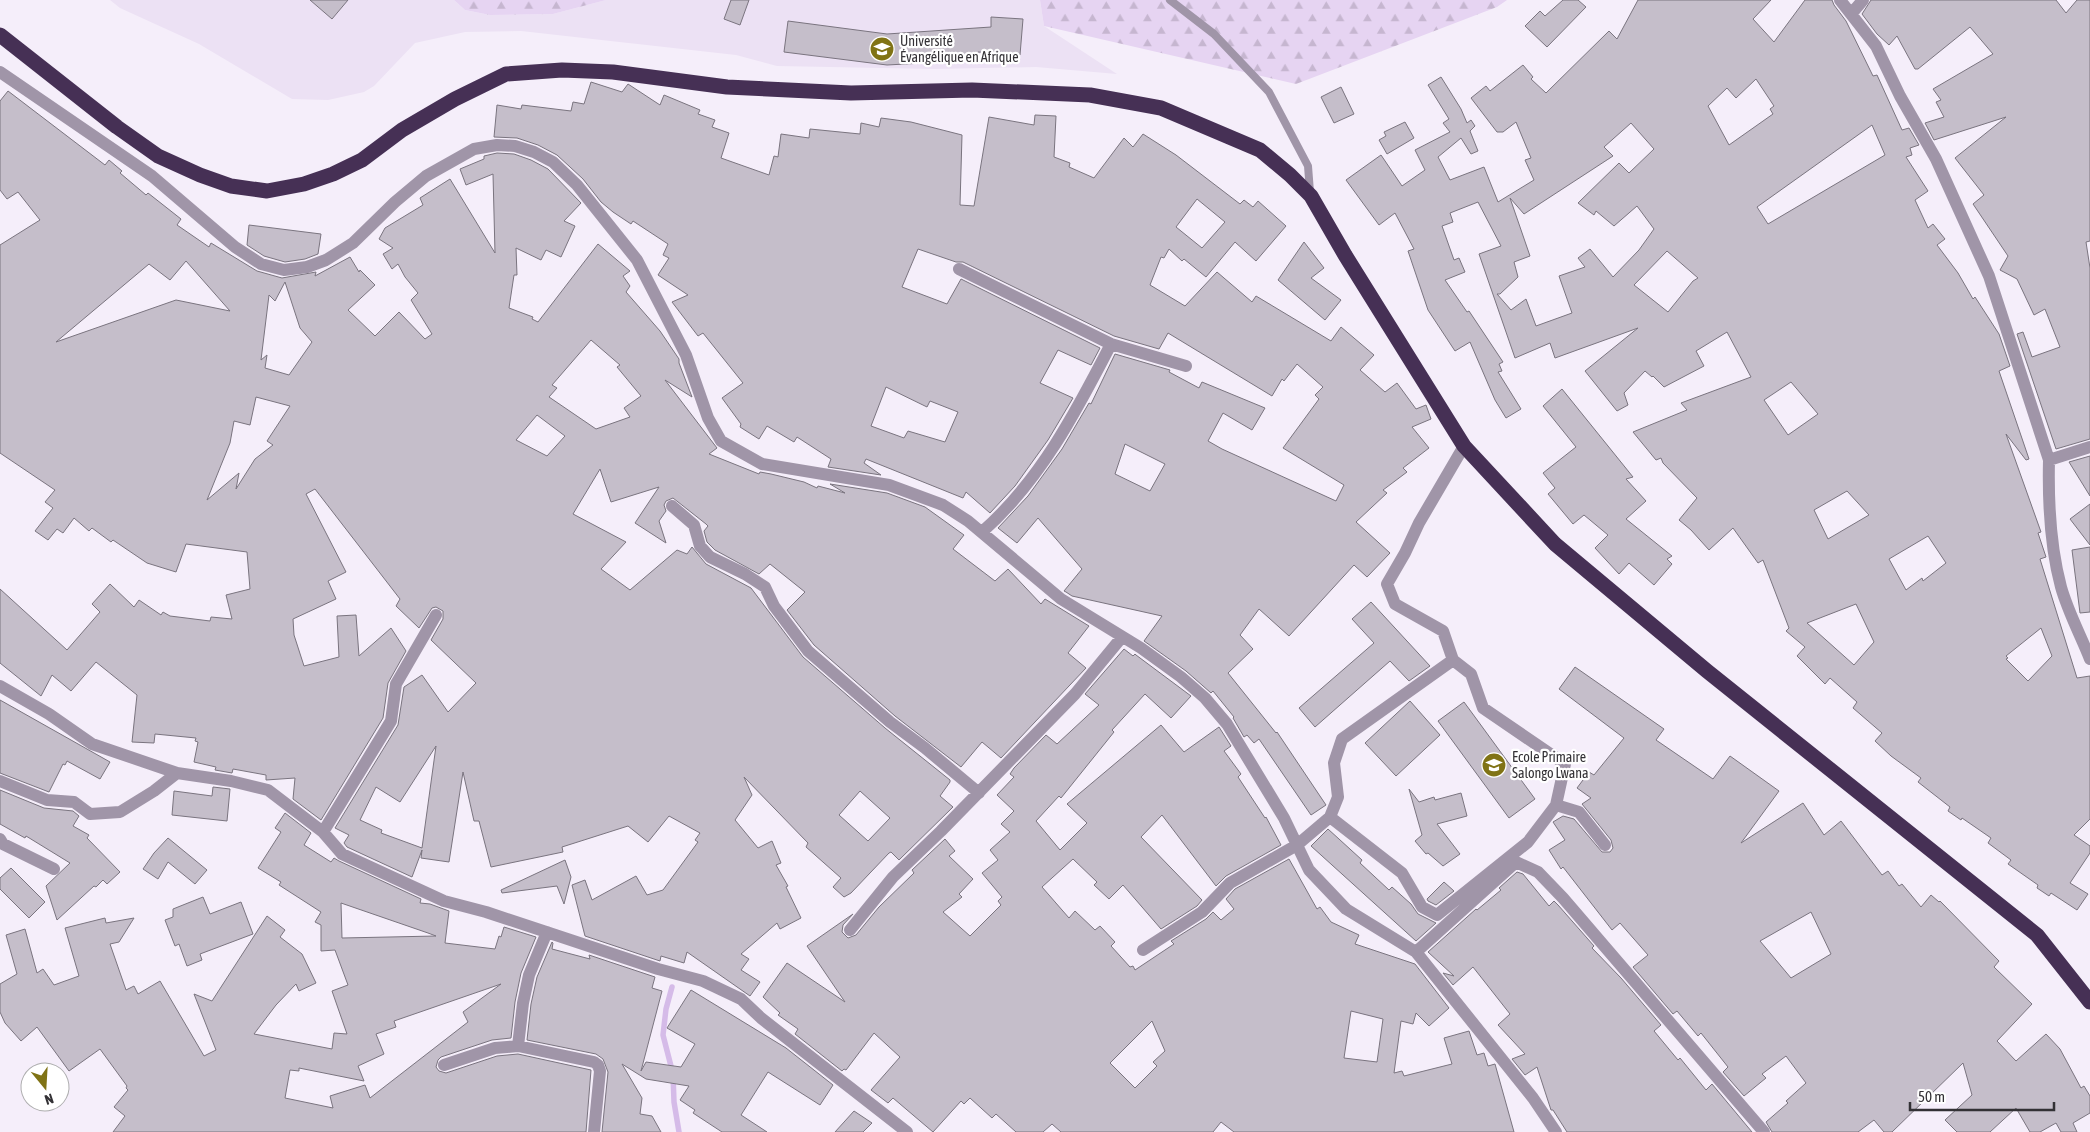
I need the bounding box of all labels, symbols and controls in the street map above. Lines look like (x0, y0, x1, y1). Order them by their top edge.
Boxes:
place label: Université Évangélique en Afrique (900, 33, 1018, 65)
school or university icon: Université Évangélique en Afrique (869, 36, 895, 62)
place label: Ecole Primaire Salongo Lwana (1512, 749, 1589, 781)
school or university icon: Ecole Primaire Salongo Lwana (1481, 752, 1507, 778)
north arrow (20, 1062, 70, 1112)
scale bar (1910, 1080, 2054, 1112)
text: 50 m (1918, 1088, 1945, 1105)
text: N (43, 1090, 55, 1108)

